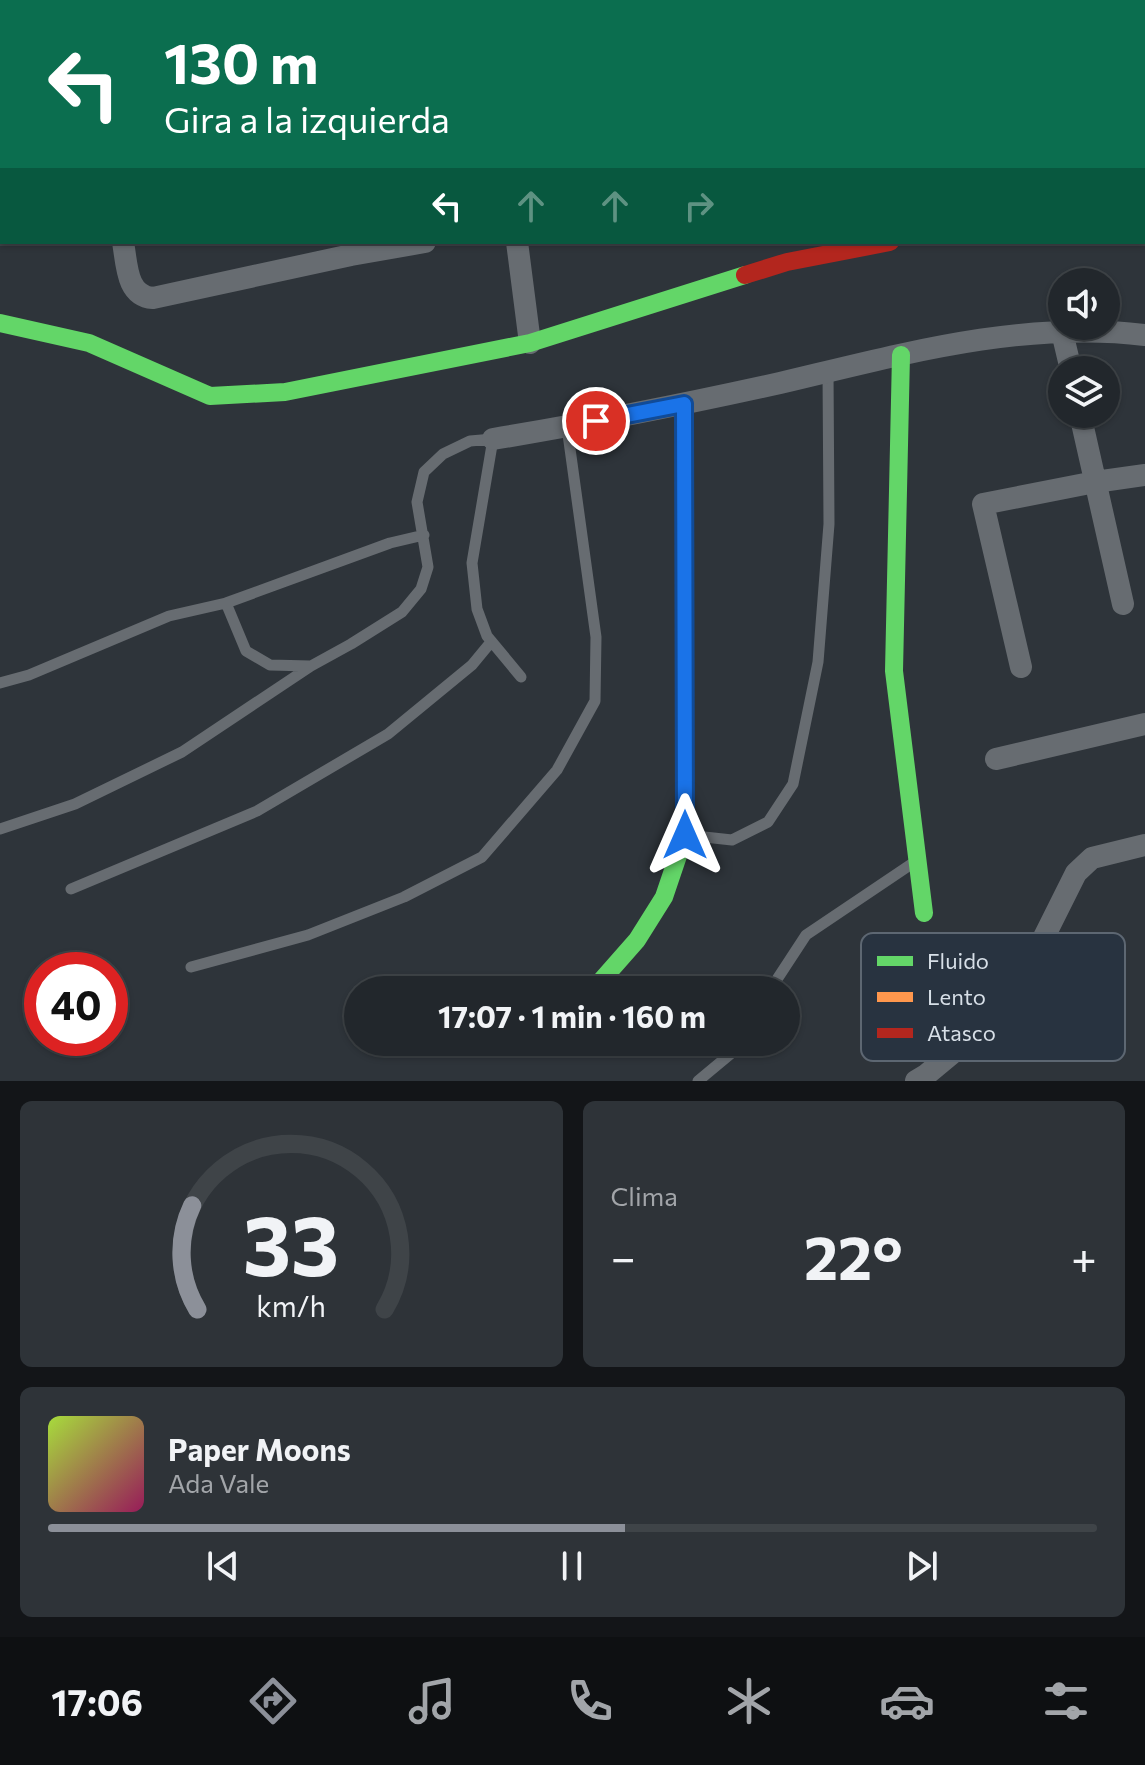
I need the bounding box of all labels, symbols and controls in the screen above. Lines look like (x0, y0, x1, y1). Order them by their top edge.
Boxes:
text: 130 m (164, 27, 319, 96)
icon: left (32, 32, 136, 136)
text: Gira a la izquierda (164, 96, 450, 140)
icon: left (425, 184, 469, 228)
icon: ahead (509, 184, 553, 228)
icon: ahead (593, 184, 637, 228)
icon: right (677, 184, 721, 228)
map controls (1048, 268, 1120, 428)
button: sound (1048, 268, 1120, 340)
button: layers (1048, 356, 1120, 428)
pin (562, 387, 630, 455)
icon: arrive (574, 399, 618, 443)
position arrow (643, 793, 727, 877)
legend (861, 933, 1125, 1061)
text: Fluido (927, 947, 989, 974)
speed limit sign: 40 (24, 952, 128, 1056)
text: Lento (927, 983, 986, 1010)
text: 17:07 · 1 min · 160 m (438, 997, 706, 1034)
text: Atasco (927, 1019, 996, 1046)
text: Clima (611, 1180, 678, 1211)
text: 33 (243, 1191, 339, 1293)
text: 22° (804, 1219, 903, 1292)
text: − (611, 1229, 636, 1283)
text: + (1071, 1229, 1097, 1283)
text: km/h (256, 1288, 326, 1323)
text: Paper Moons (168, 1430, 351, 1467)
text: Ada Vale (168, 1467, 269, 1498)
icon: previous (201, 1544, 245, 1588)
icon: pause (550, 1544, 594, 1588)
icon: next (900, 1544, 944, 1588)
icon: directions (245, 1673, 301, 1729)
icon: music (404, 1673, 460, 1729)
icon: phone (562, 1673, 618, 1729)
icon: climate (721, 1673, 777, 1729)
icon: car (879, 1673, 935, 1729)
icon: filters (1038, 1673, 1094, 1729)
text: 17:06 (51, 1679, 143, 1723)

